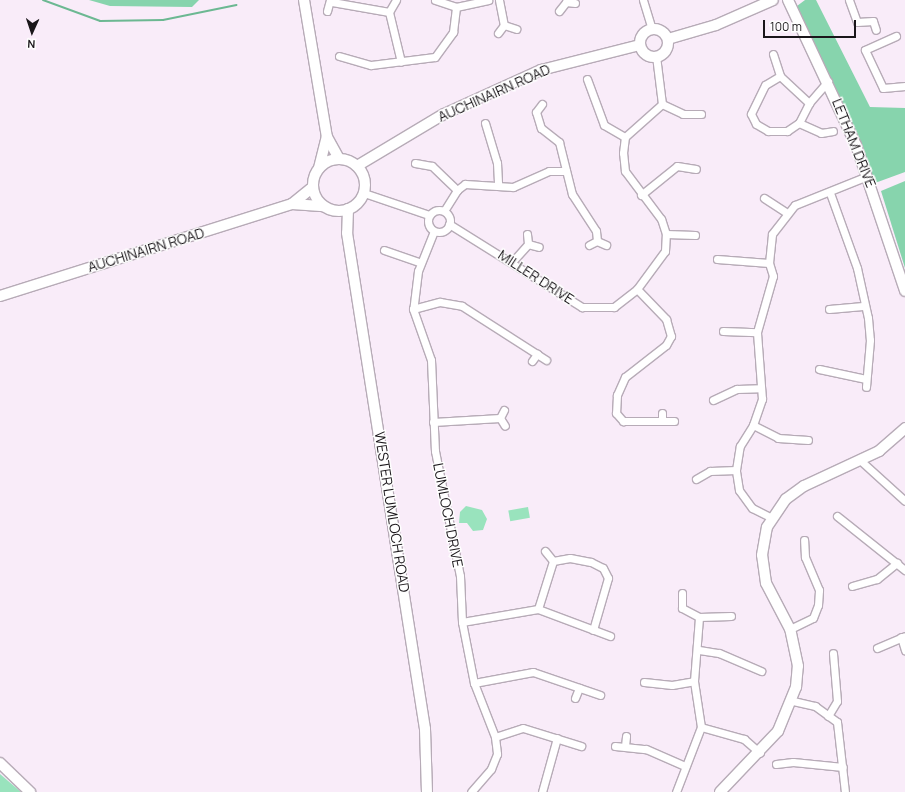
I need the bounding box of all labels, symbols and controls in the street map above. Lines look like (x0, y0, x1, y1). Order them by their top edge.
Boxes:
north arrow (12, 12, 52, 52)
scale bar (765, 12, 858, 38)
text: 100 m (770, 18, 802, 35)
text: N (27, 37, 36, 52)
street label: AUCHINAIRN ROAD (435, 61, 553, 125)
street label: LETHAM DRIVE (829, 96, 879, 190)
street label: AUCHINAIRN ROAD (86, 224, 206, 276)
street label: MILLER DRIVE (495, 246, 577, 308)
street label: WESTER LUMLOCH ROAD (371, 430, 413, 594)
street label: LUMLOCH DRIVE (430, 461, 466, 569)

